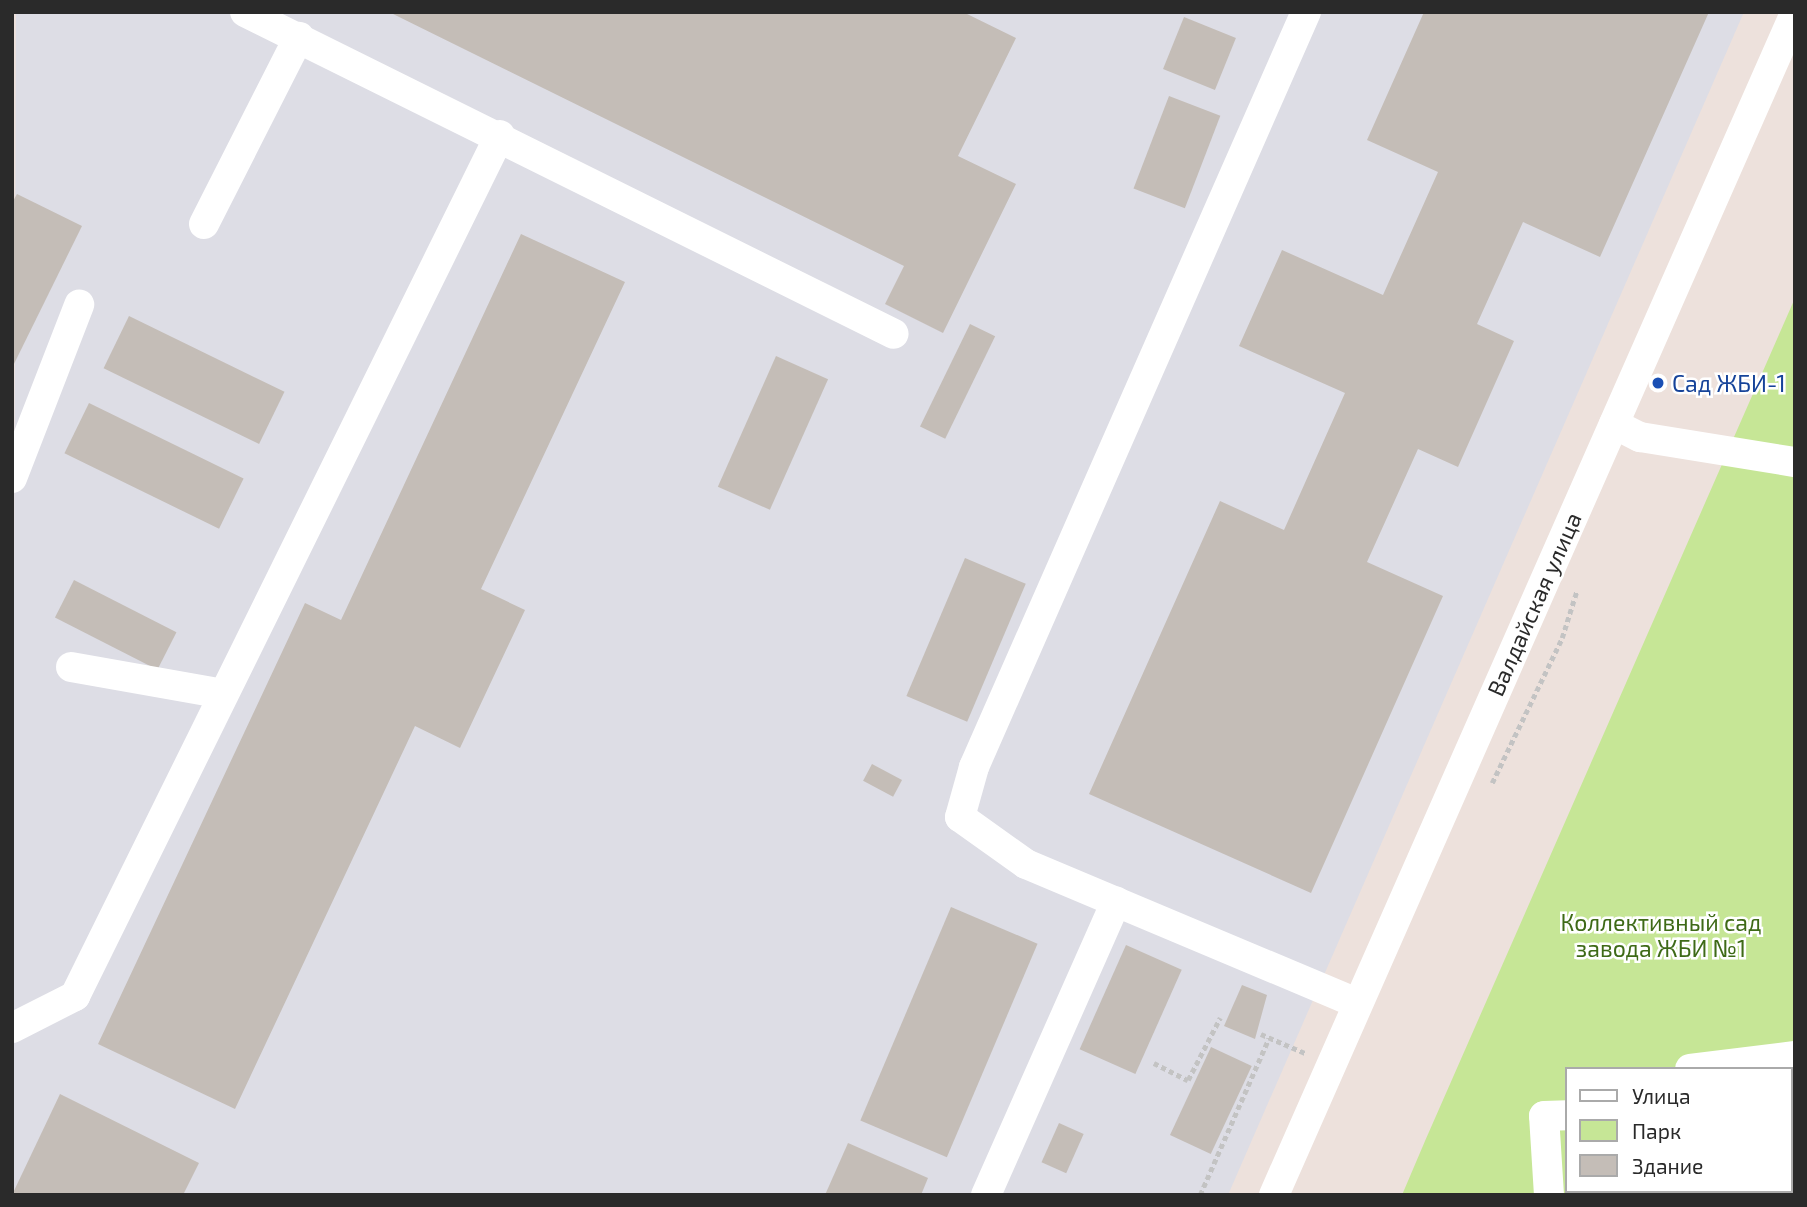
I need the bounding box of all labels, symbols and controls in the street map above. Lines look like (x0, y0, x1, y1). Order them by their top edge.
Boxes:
place label: Сад ЖБИ-1 (1672, 369, 1786, 397)
marker: Сад ЖБИ-1 (1650, 375, 1666, 391)
street label: Валдайская улица (1481, 508, 1587, 700)
park label: Коллективный сад завода ЖБИ №1 (1561, 908, 1761, 962)
legend (1566, 1067, 1793, 1193)
text: Улица (1632, 1083, 1691, 1108)
text: Парк (1632, 1118, 1681, 1143)
text: Здание (1632, 1153, 1703, 1178)

